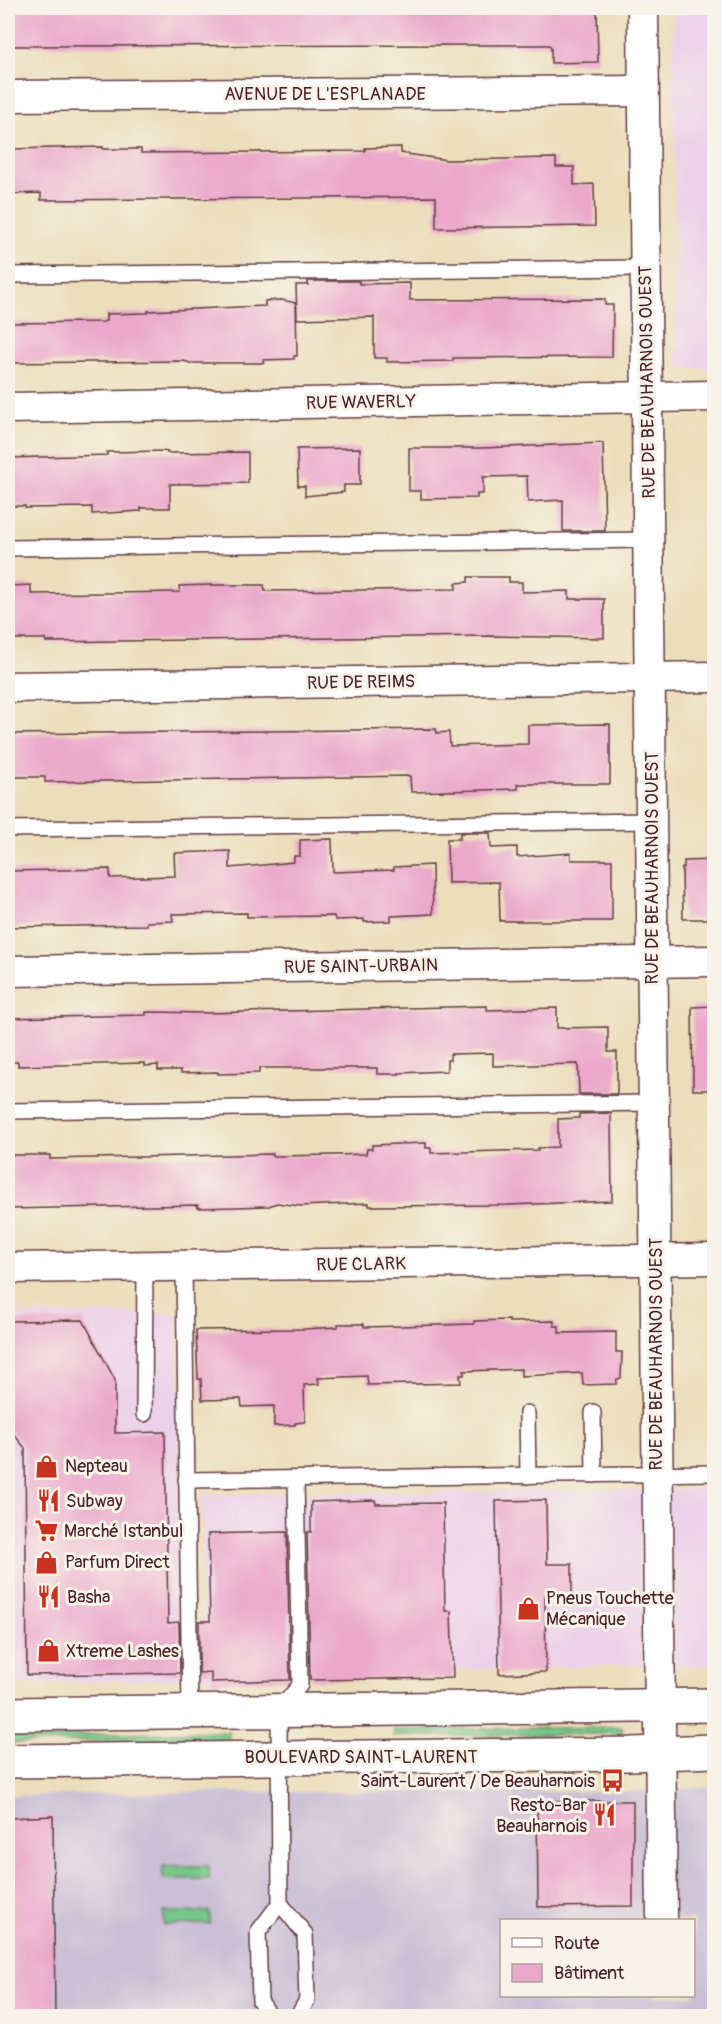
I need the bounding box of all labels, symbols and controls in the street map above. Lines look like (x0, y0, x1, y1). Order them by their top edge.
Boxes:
street label: AVENUE DE L'ESPLANADE (224, 83, 426, 106)
street label: RUE DE BEAUHARNOIS OUEST (634, 265, 661, 499)
street label: RUE WAVERLY (306, 390, 417, 415)
street label: RUE DE REIMS (307, 670, 415, 695)
street label: RUE DE BEAUHARNOIS OUEST (641, 751, 664, 985)
street label: RUE SAINT-URBAIN (284, 954, 438, 979)
street label: RUE DE BEAUHARNOIS OUEST (645, 1237, 668, 1471)
street label: RUE CLARK (316, 1252, 406, 1277)
shop icon: Nepteau (34, 1453, 60, 1479)
place label: Nepteau (65, 1455, 128, 1478)
restaurant icon: Subway (35, 1488, 61, 1514)
place label: Subway (66, 1490, 123, 1513)
supermarket icon: Marché Istanbul (33, 1518, 59, 1544)
place label: Marché Istanbul (64, 1520, 183, 1543)
shop icon: Parfum Direct (34, 1549, 60, 1575)
place label: Parfum Direct (65, 1551, 171, 1574)
restaurant icon: Basha (36, 1584, 62, 1610)
place label: Basha (67, 1586, 110, 1609)
place label: Pneus Touchette Mécanique (546, 1587, 674, 1631)
shop icon: Pneus Touchette Mécanique (515, 1595, 541, 1621)
shop icon: Xtreme Lashes (35, 1638, 61, 1664)
place label: Xtreme Lashes (66, 1640, 179, 1663)
street label: BOULEVARD SAINT-LAURENT (245, 1746, 477, 1769)
bus stop icon: Saint-Laurent / De Beauharnois (600, 1768, 626, 1794)
place label: Saint-Laurent / De Beauharnois (360, 1770, 595, 1793)
place label: Resto-Bar Beauharnois (496, 1794, 588, 1838)
restaurant icon: Resto-Bar Beauharnois (592, 1802, 618, 1828)
legend (500, 1919, 695, 1997)
text: Route (554, 1932, 599, 1955)
text: Bâtiment (554, 1962, 625, 1985)

